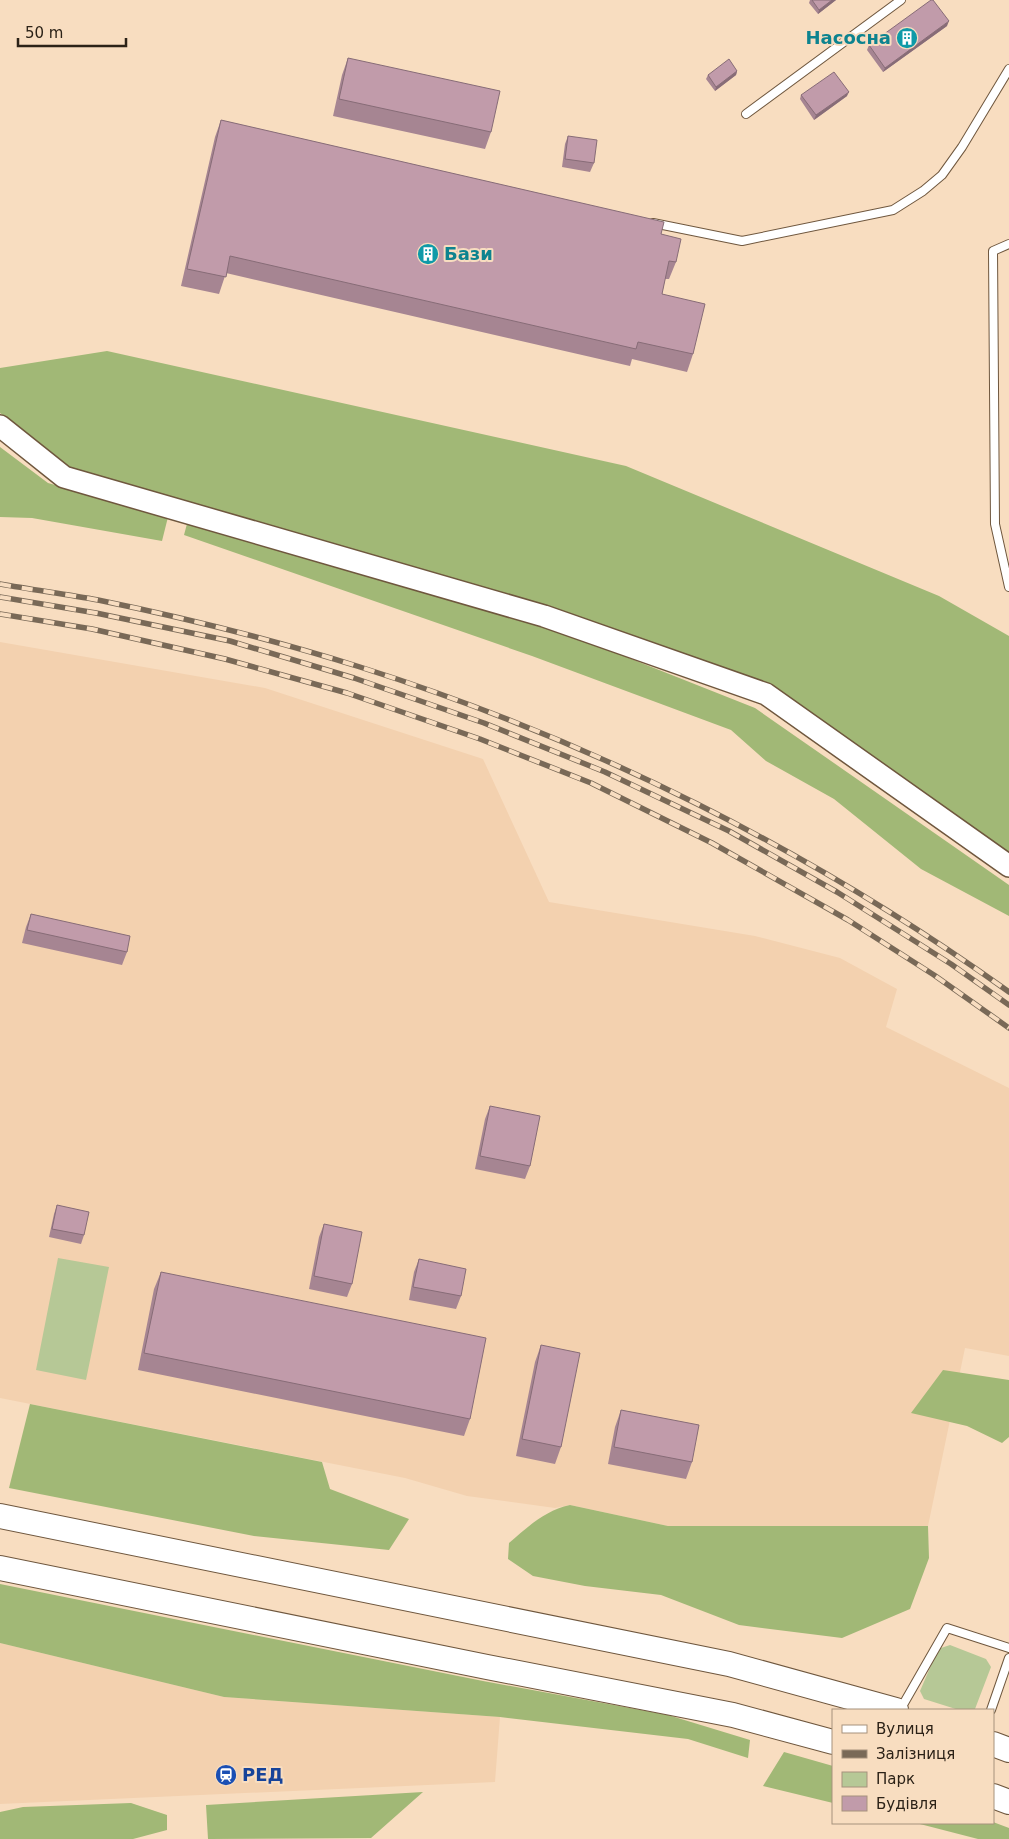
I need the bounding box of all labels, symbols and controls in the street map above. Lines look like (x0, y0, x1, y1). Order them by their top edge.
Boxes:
scale bar (18, 15, 125, 47)
text: 50 m (25, 24, 63, 42)
building icon: Насосна (895, 26, 919, 50)
place label: Насосна (806, 27, 891, 48)
building icon: Бази (416, 242, 440, 266)
place label: Бази (444, 243, 493, 264)
legend (832, 1709, 994, 1824)
text: Вулиця (876, 1720, 934, 1738)
text: Залізниця (876, 1745, 955, 1763)
station icon: РЕД (214, 1763, 238, 1787)
place label: РЕД (242, 1764, 284, 1785)
text: Парк (876, 1770, 915, 1788)
text: Будівля (876, 1795, 937, 1813)

